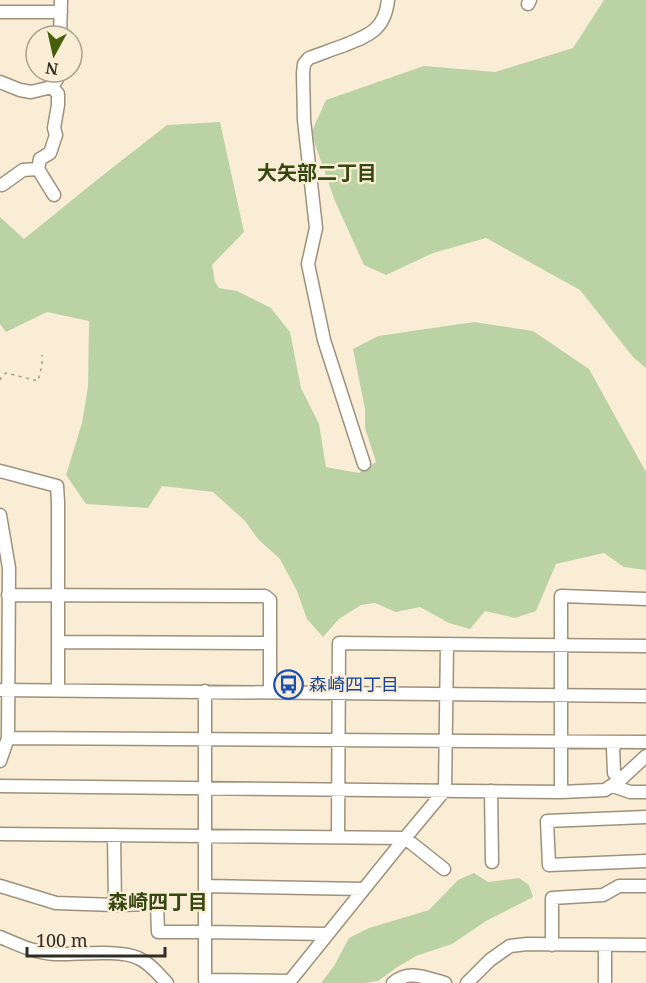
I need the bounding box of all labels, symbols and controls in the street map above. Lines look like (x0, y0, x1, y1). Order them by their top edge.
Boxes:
north arrow (24, 24, 84, 84)
text: N (44, 57, 60, 81)
district label: 大矢部二丁目 (257, 159, 377, 186)
bus stop icon: 森崎四丁目 (272, 669, 304, 701)
place label: 森崎四丁目 (309, 672, 399, 696)
district label: 森崎四丁目 (108, 888, 208, 915)
scale bar (27, 920, 165, 958)
text: 100 m (36, 928, 88, 952)

